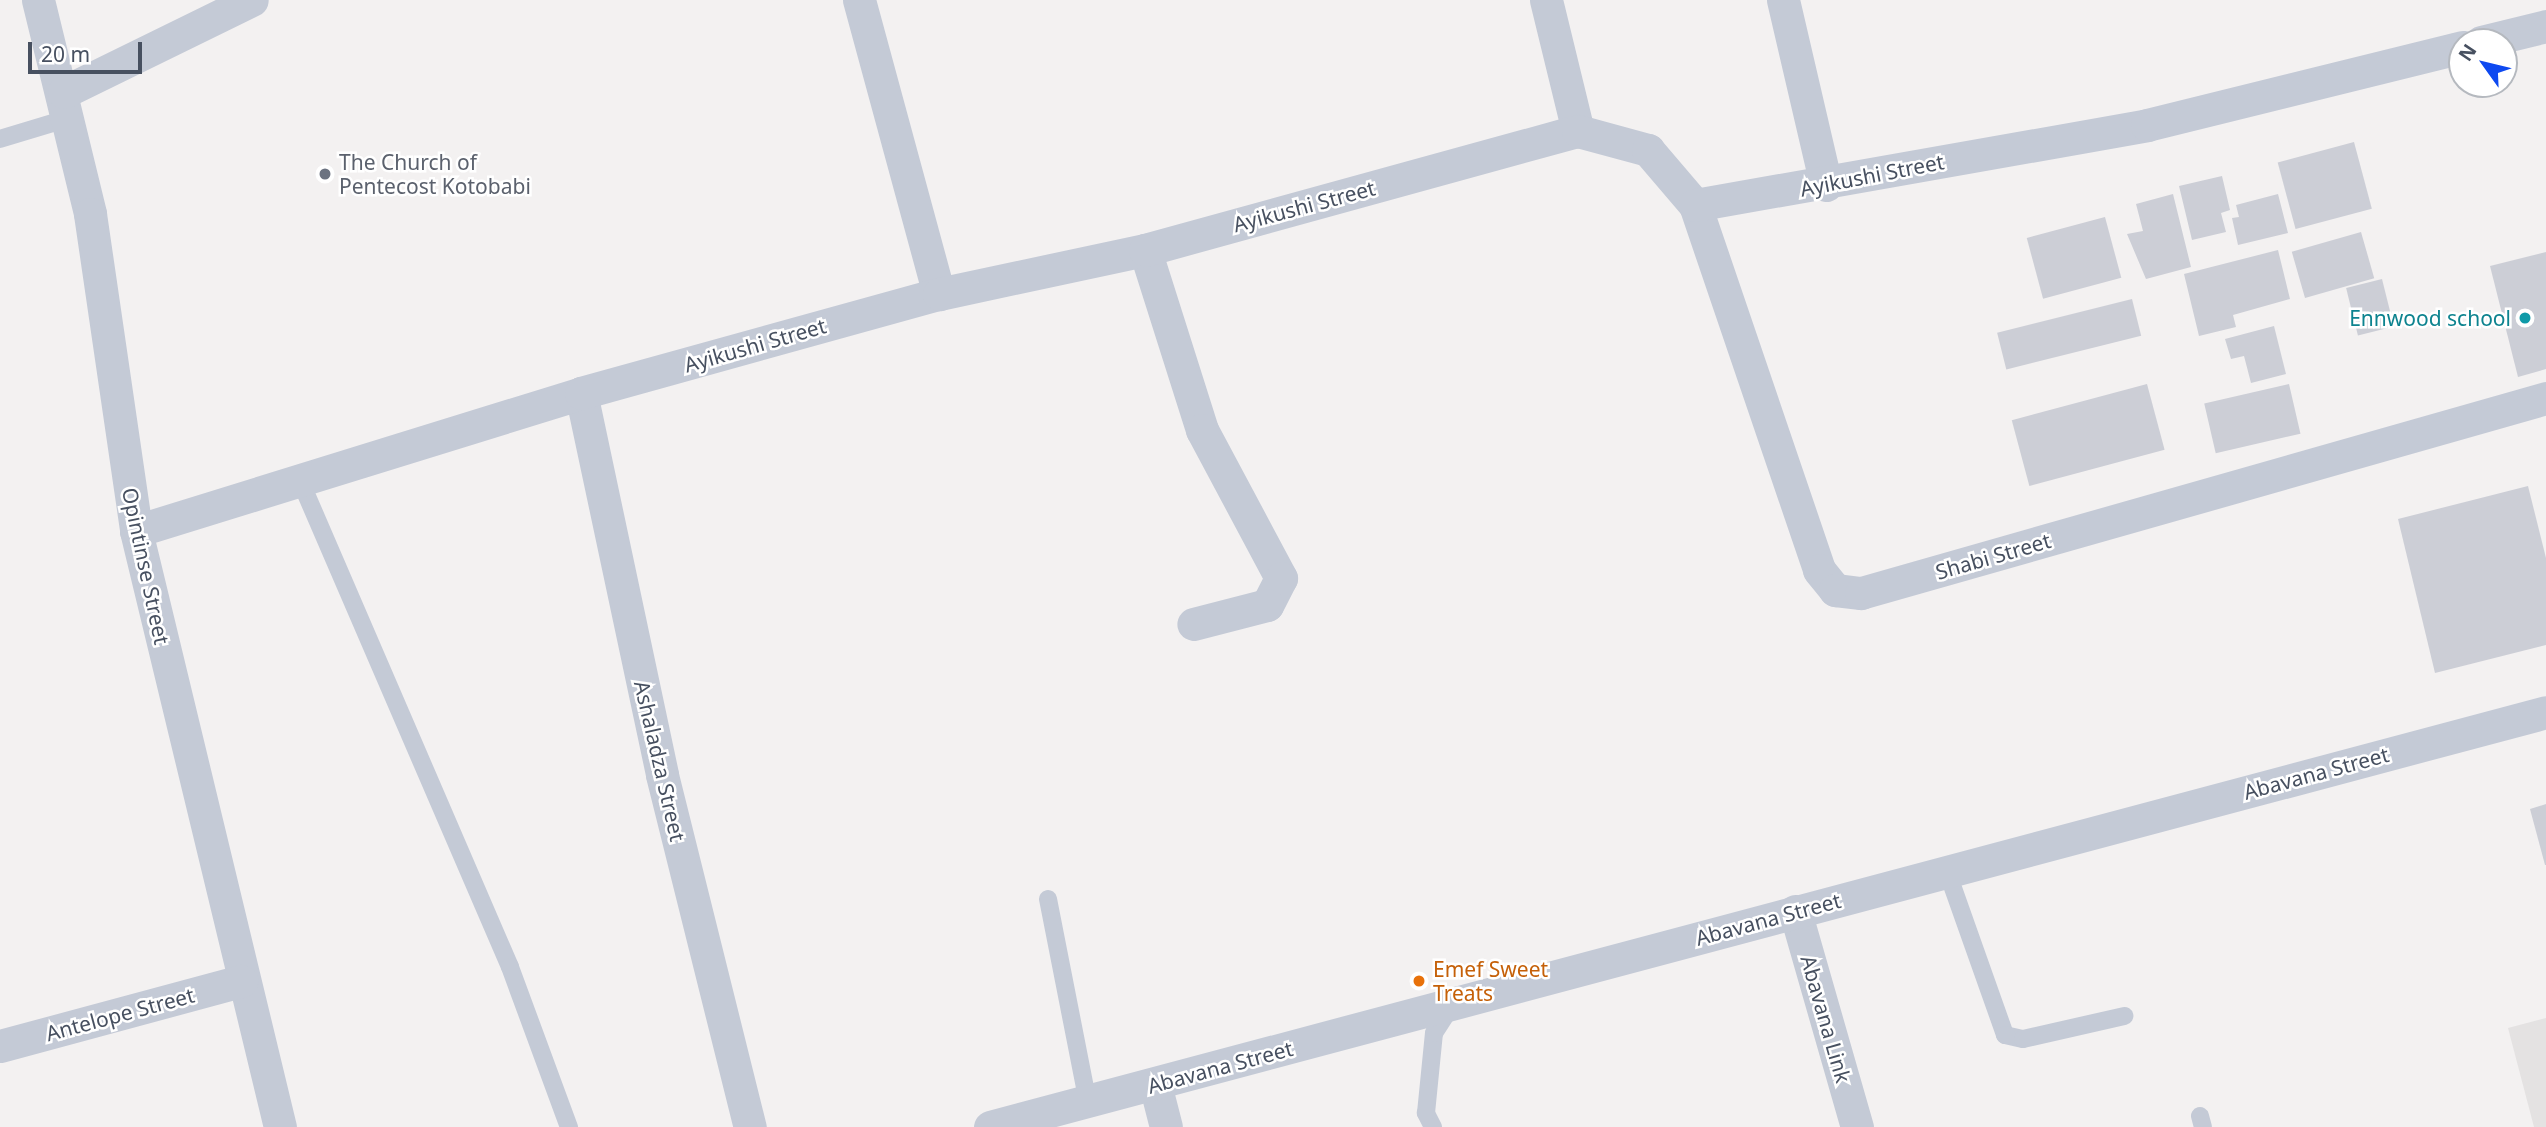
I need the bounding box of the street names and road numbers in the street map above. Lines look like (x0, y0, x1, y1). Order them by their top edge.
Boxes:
street label: Ayikushi Street (1798, 149, 1946, 201)
street label: Ayikushi Street (1230, 175, 1378, 237)
street label: Ayikushi Street (681, 313, 829, 377)
street label: Opintinse Street (117, 485, 175, 647)
street label: Shabi Street (1932, 528, 2054, 584)
street label: Ashaladza Street (629, 678, 691, 844)
street label: Abavana Street (2241, 741, 2391, 805)
street label: Abavana Street (1693, 887, 1843, 951)
street label: Abavana Link (1796, 952, 1856, 1086)
street label: Antelope Street (43, 982, 197, 1046)
street label: Abavana Street (1145, 1035, 1295, 1099)

